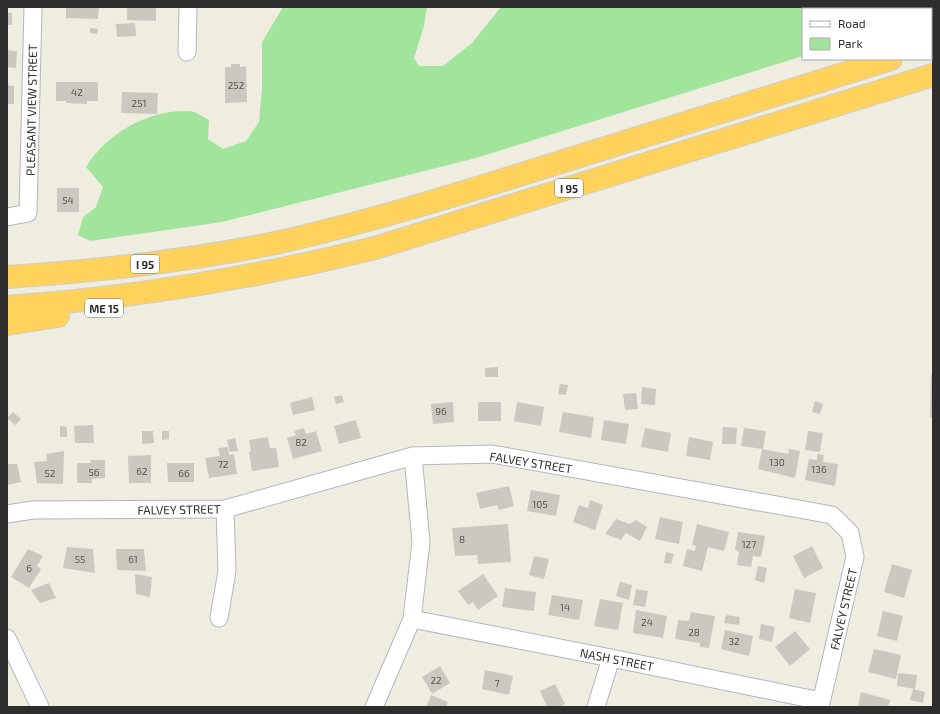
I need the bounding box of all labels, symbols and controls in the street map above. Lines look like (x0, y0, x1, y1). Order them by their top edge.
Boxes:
legend (802, 8, 932, 60)
text: Road (838, 16, 866, 30)
text: Park (838, 36, 863, 50)
street label: PLEASANT VIEW STREET (23, 44, 39, 176)
house number: 252 (228, 79, 245, 91)
house number: 42 (71, 86, 83, 98)
house number: 251 (132, 97, 146, 109)
road number: I 95 (555, 179, 583, 197)
house number: 54 (62, 194, 74, 206)
road number: I 95 (131, 255, 159, 273)
road number: ME 15 (85, 299, 123, 317)
house number: 96 (435, 405, 447, 417)
house number: 82 (295, 436, 307, 448)
street label: FALVEY STREET (489, 449, 573, 475)
house number: 130 (769, 456, 785, 468)
house number: 72 (218, 458, 229, 470)
house number: 136 (811, 463, 827, 475)
house number: 62 (136, 465, 148, 477)
house number: 56 (88, 466, 100, 478)
house number: 52 (45, 467, 56, 479)
house number: 66 (178, 467, 190, 479)
house number: 105 (532, 498, 548, 510)
street label: FALVEY STREET (137, 501, 221, 517)
house number: 8 (459, 533, 465, 545)
house number: 127 (742, 538, 756, 550)
house number: 55 (75, 553, 85, 565)
house number: 61 (128, 553, 138, 565)
house number: 6 (26, 562, 32, 574)
street label: FALVEY STREET (827, 567, 859, 651)
house number: 14 (560, 601, 570, 613)
house number: 24 (641, 616, 653, 628)
house number: 28 (688, 626, 700, 638)
house number: 32 (728, 635, 740, 647)
street label: NASH STREET (579, 645, 655, 673)
house number: 22 (430, 674, 442, 686)
house number: 7 (494, 677, 500, 689)

